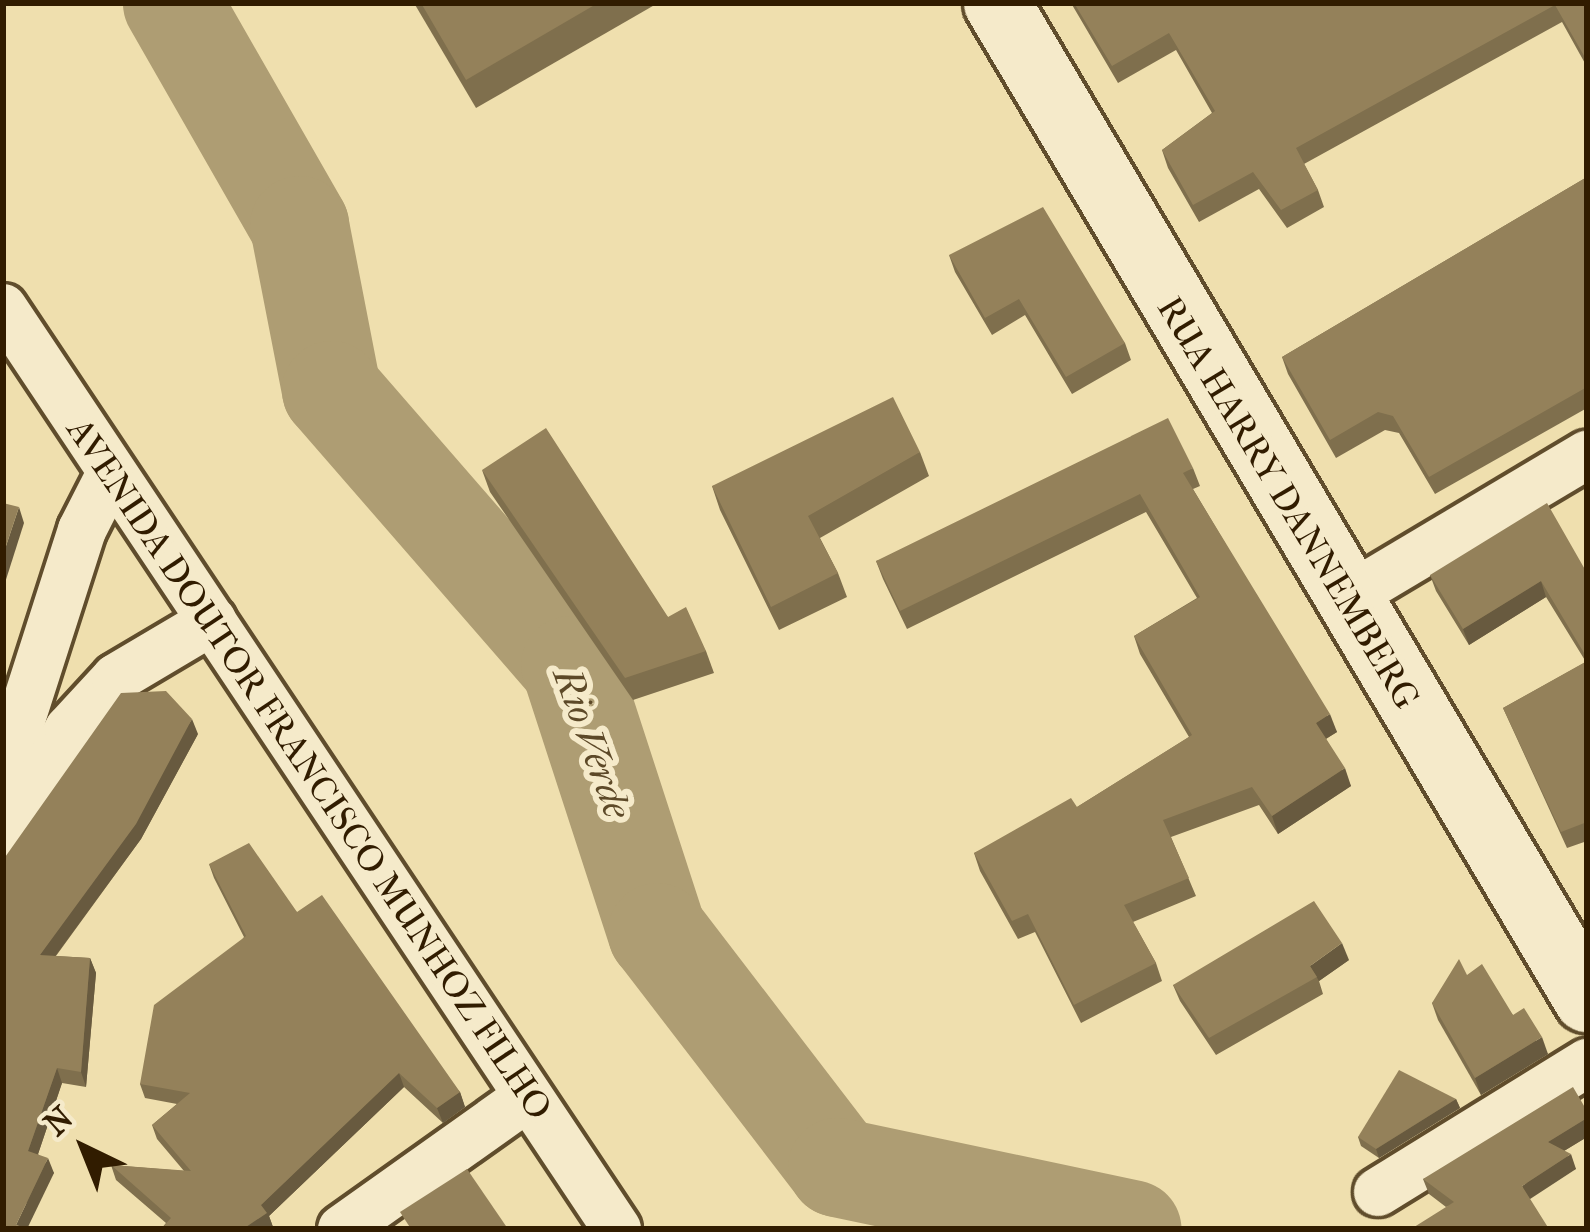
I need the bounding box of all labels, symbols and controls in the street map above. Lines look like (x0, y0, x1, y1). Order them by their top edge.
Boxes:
street label: RUA HARRY DANNEMBERG (1148, 289, 1428, 717)
street label: AVENIDA DOUTOR FRANCISCO MUNHOZ FILHO (57, 410, 561, 1128)
water label: Rio Verde (543, 661, 641, 825)
north arrow (24, 1088, 144, 1208)

